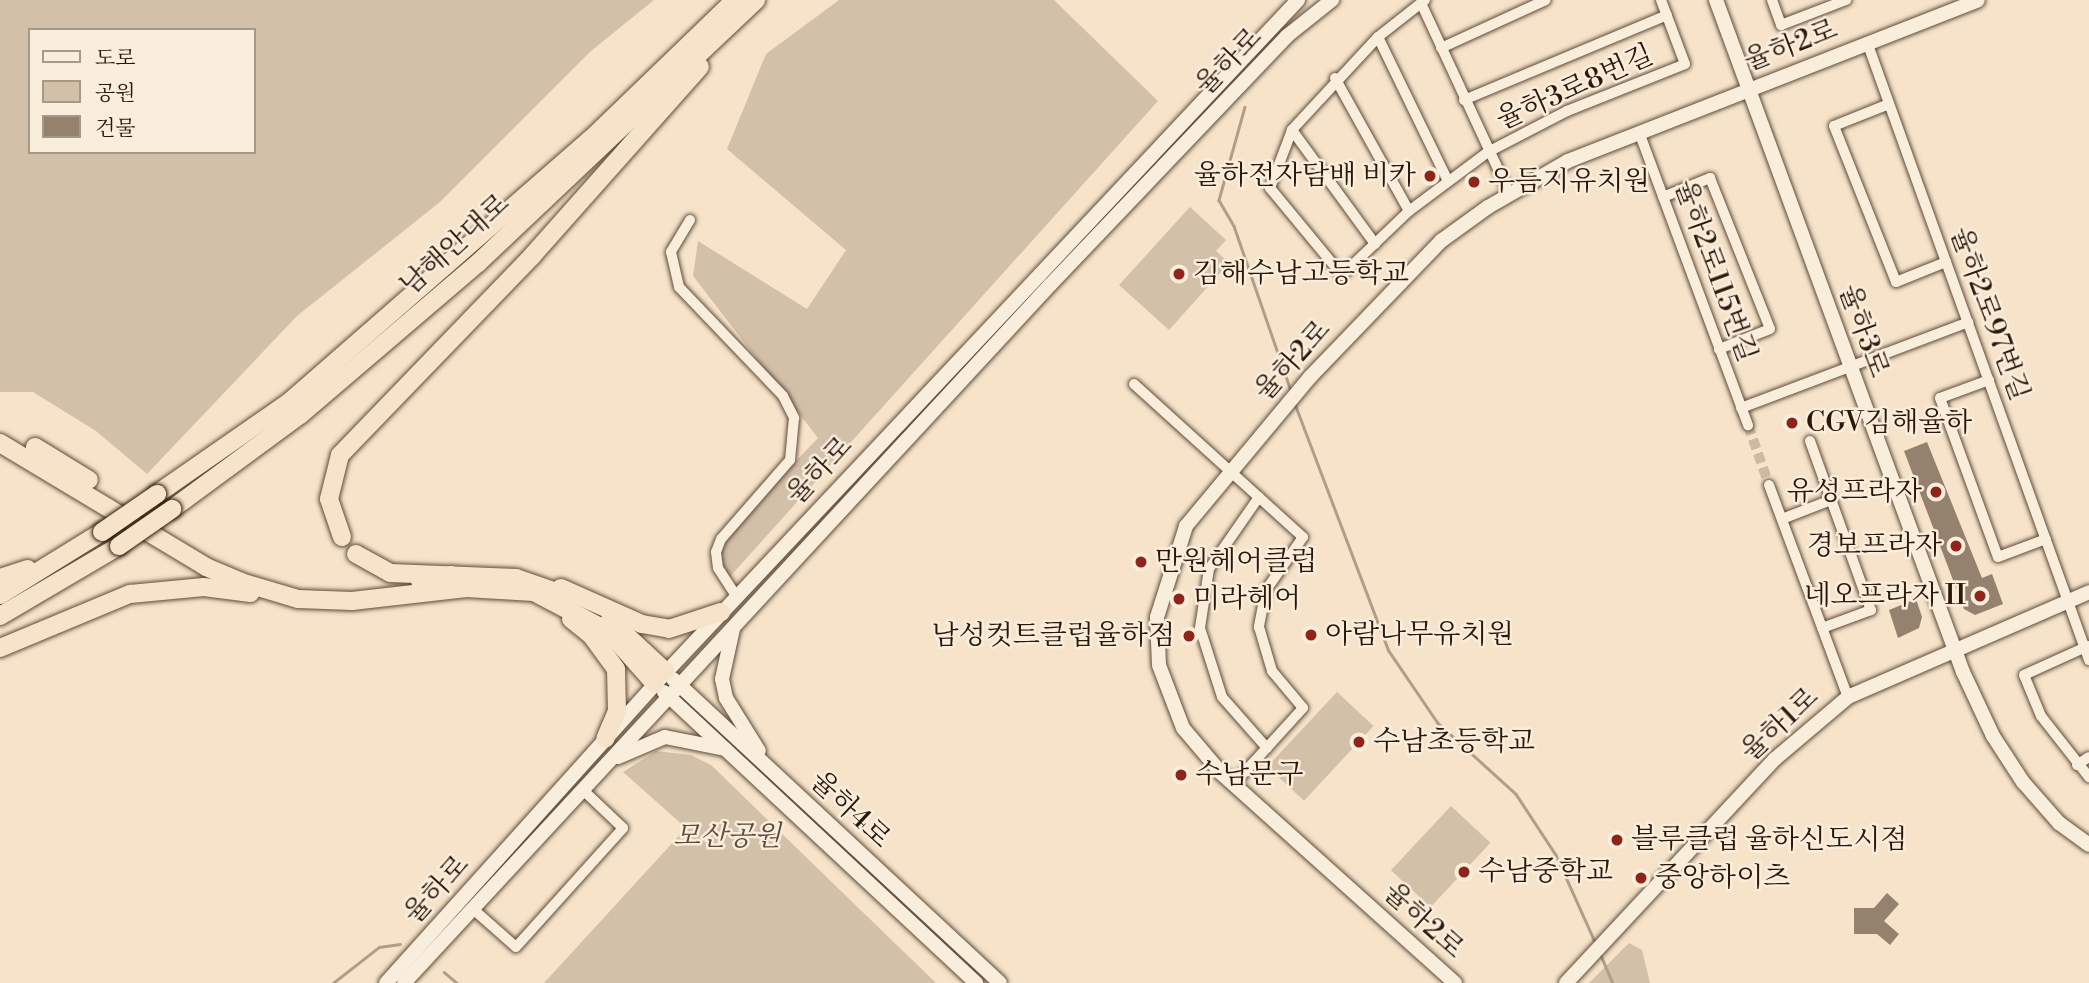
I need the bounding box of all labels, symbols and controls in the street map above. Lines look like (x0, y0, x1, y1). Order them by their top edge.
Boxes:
street label: 율하2로 (1740, 13, 1842, 79)
street label: 율하로 (1189, 21, 1269, 103)
legend (28, 28, 256, 154)
street label: 율하3로8번길 (1491, 39, 1659, 137)
text: 도로 (95, 46, 136, 72)
text: 공원 (95, 81, 136, 107)
text: 건물 (95, 116, 136, 142)
place label: 율하전자담배 비카 (1194, 159, 1416, 193)
place label: 우듬지유치원 (1488, 165, 1650, 199)
marker: 율하전자담배 비카 (1422, 168, 1438, 184)
marker: 우듬지유치원 (1466, 174, 1482, 190)
street label: 율하2로115번길 (1666, 175, 1764, 367)
street label: 남해안대로 (394, 187, 516, 303)
street label: 율하2로97번길 (1942, 223, 2036, 405)
place label: 김해수남고등학교 (1193, 257, 1409, 291)
marker: 김해수남고등학교 (1171, 266, 1187, 282)
street label: 율하3로 (1831, 280, 1895, 382)
street label: 율하2로 (1248, 314, 1338, 408)
place label: CGV김해율하 (1806, 406, 1972, 440)
marker: CGV김해율하 (1784, 415, 1800, 431)
street label: 율하로 (780, 430, 860, 512)
place label: 유성프라자 (1787, 475, 1922, 509)
marker: 유성프라자 (1928, 484, 1944, 500)
place label: 경보프라자 (1807, 529, 1942, 563)
marker: 경보프라자 (1948, 538, 1964, 554)
place label: 만원헤어클럽 (1155, 545, 1317, 579)
marker: 만원헤어클럽 (1133, 554, 1149, 570)
place label: 네오프라자 II (1804, 579, 1966, 613)
place label: 미라헤어 (1193, 582, 1301, 616)
marker: 네오프라자 II (1972, 588, 1988, 604)
marker: 미라헤어 (1171, 591, 1187, 607)
place label: 아람나무유치원 (1325, 618, 1514, 652)
place label: 남성컷트클럽율하점 (932, 619, 1175, 653)
marker: 아람나무유치원 (1303, 627, 1319, 643)
marker: 남성컷트클럽율하점 (1181, 628, 1197, 644)
street label: 율하1로 (1734, 681, 1826, 769)
place label: 수남초등학교 (1373, 725, 1535, 759)
marker: 수남초등학교 (1351, 734, 1367, 750)
place label: 수남문구 (1195, 758, 1303, 792)
street label: 율하4로 (803, 764, 897, 856)
marker: 수남문구 (1173, 767, 1189, 783)
park label: 모산공원 (673, 820, 781, 854)
place label: 블루클럽 율하신도시점 (1631, 823, 1907, 857)
marker: 블루클럽 율하신도시점 (1609, 832, 1625, 848)
street label: 율하로 (397, 849, 477, 931)
place label: 수남중학교 (1478, 855, 1613, 889)
place label: 중앙하이츠 (1655, 861, 1790, 895)
marker: 수남중학교 (1456, 864, 1472, 880)
marker: 중앙하이츠 (1633, 870, 1649, 886)
street label: 율하2로 (1376, 876, 1470, 966)

